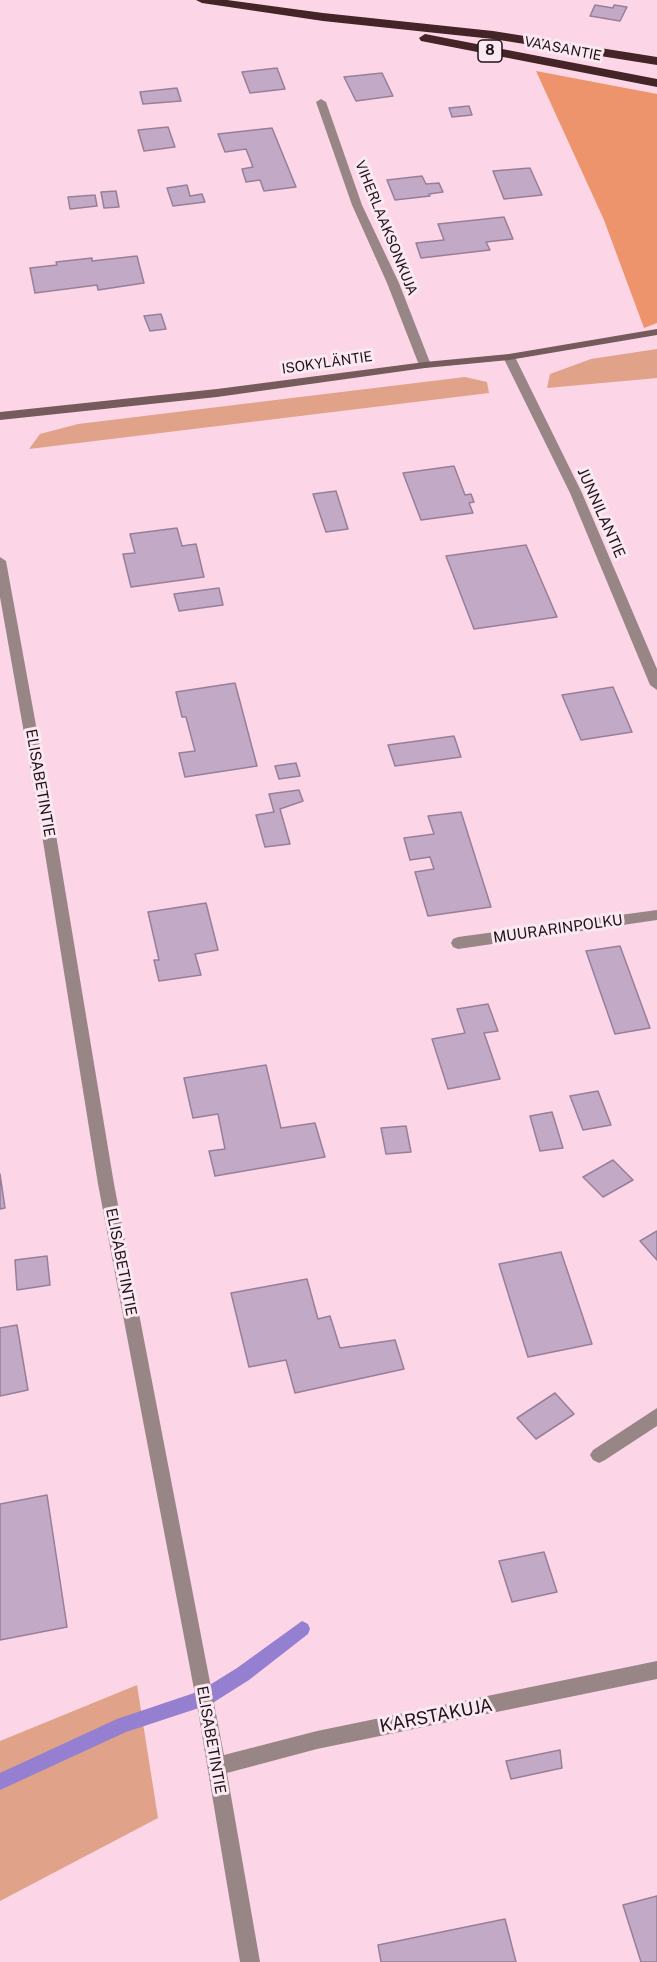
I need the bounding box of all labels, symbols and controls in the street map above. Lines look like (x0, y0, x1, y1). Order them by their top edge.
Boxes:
street label: VAASANTIE (523, 33, 603, 65)
road number: 8 (478, 40, 502, 62)
street label: VIHERLAAKSONKUJA (351, 158, 421, 298)
street label: ISOKYLÄNTIE (281, 348, 373, 378)
street label: JUNNILANTIE (573, 465, 629, 561)
street label: ELISABETINTIE (22, 728, 58, 838)
street label: MUURARINPOLKU (492, 911, 624, 947)
street label: ELISABETINTIE (102, 1207, 140, 1317)
street label: ELISABETINTIE (193, 1685, 229, 1795)
street label: KARSTAKUJA (378, 1694, 494, 1738)

